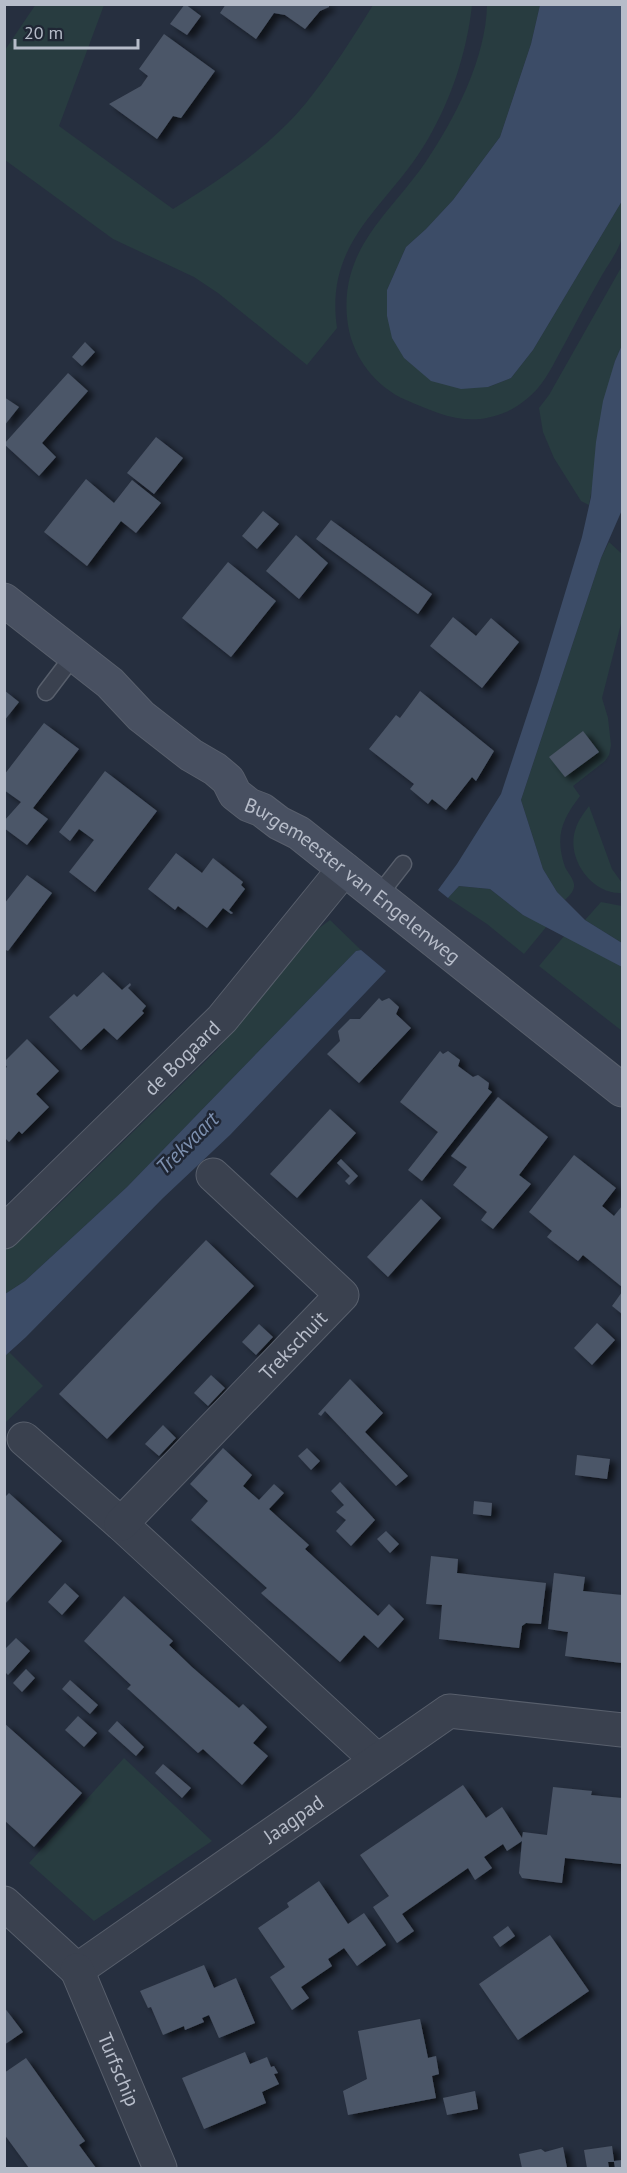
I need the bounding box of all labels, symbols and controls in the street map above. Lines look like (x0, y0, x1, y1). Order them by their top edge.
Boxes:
scale bar (15, 12, 138, 50)
text: 20 m (24, 21, 63, 44)
street label: Burgemeester van Engelenweg (241, 792, 466, 969)
street label: de Bogaard (138, 1015, 226, 1101)
water label: Trekvaart (150, 1105, 225, 1180)
street label: Trekschuit (254, 1305, 333, 1386)
street label: Jaagpad (257, 1789, 329, 1850)
street label: Turfschip (92, 2029, 146, 2110)

